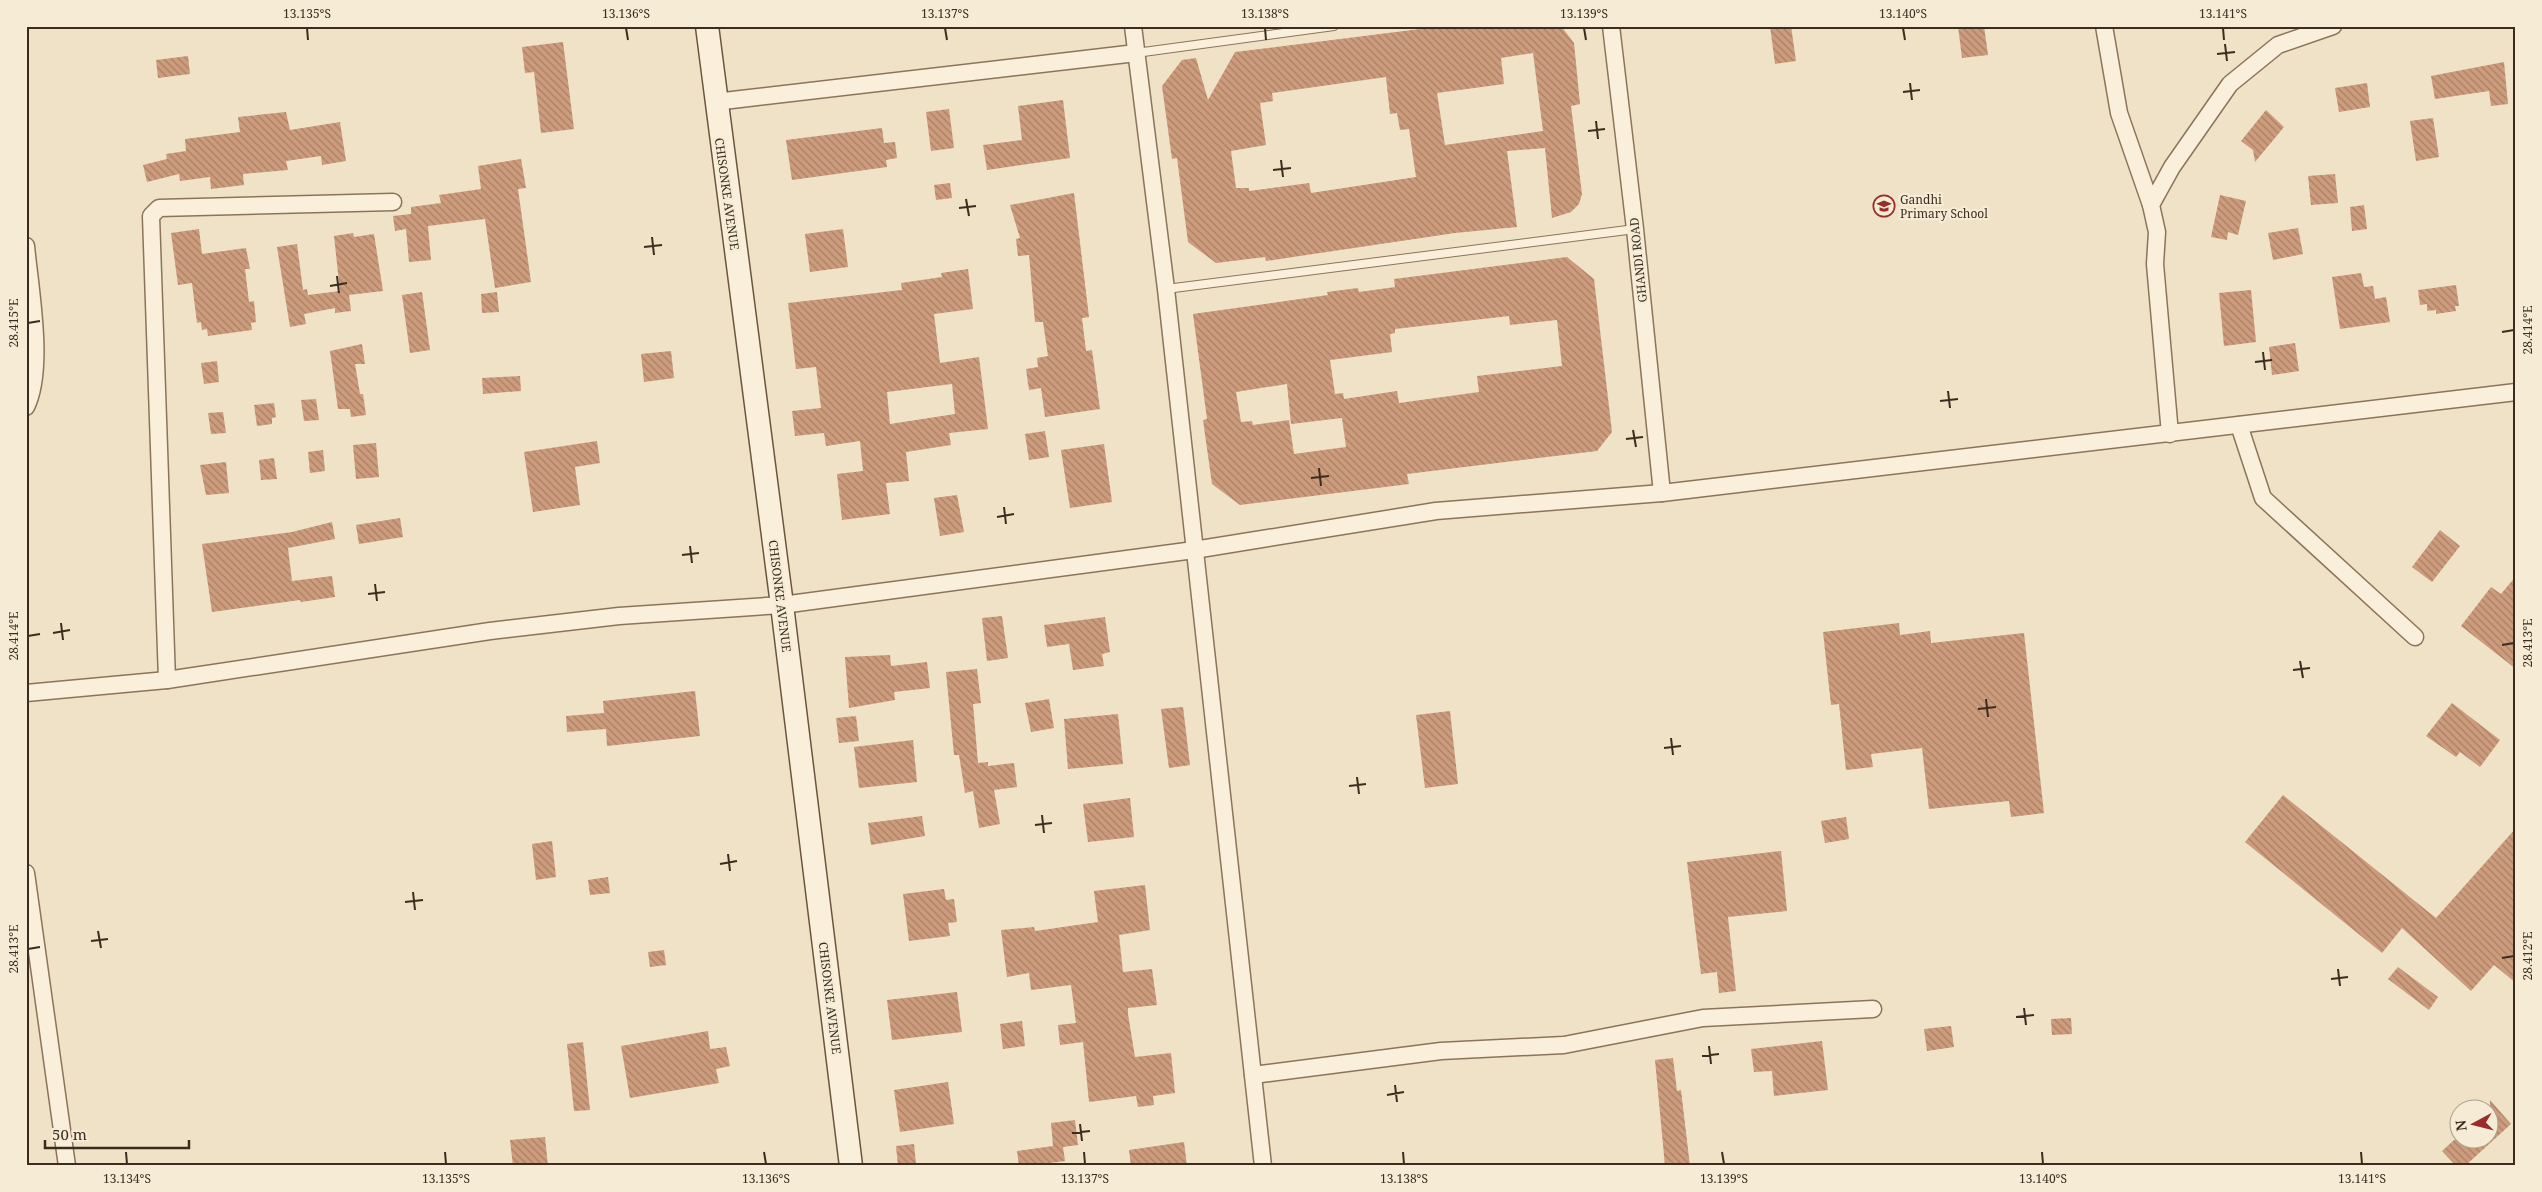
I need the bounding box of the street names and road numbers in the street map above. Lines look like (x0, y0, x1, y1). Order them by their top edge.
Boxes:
street label: CHISONKE AVENUE (711, 137, 743, 251)
street label: GHANDI ROAD (1625, 216, 1651, 303)
street label: CHISONKE AVENUE (765, 539, 795, 653)
street label: CHISONKE AVENUE (815, 941, 845, 1055)

